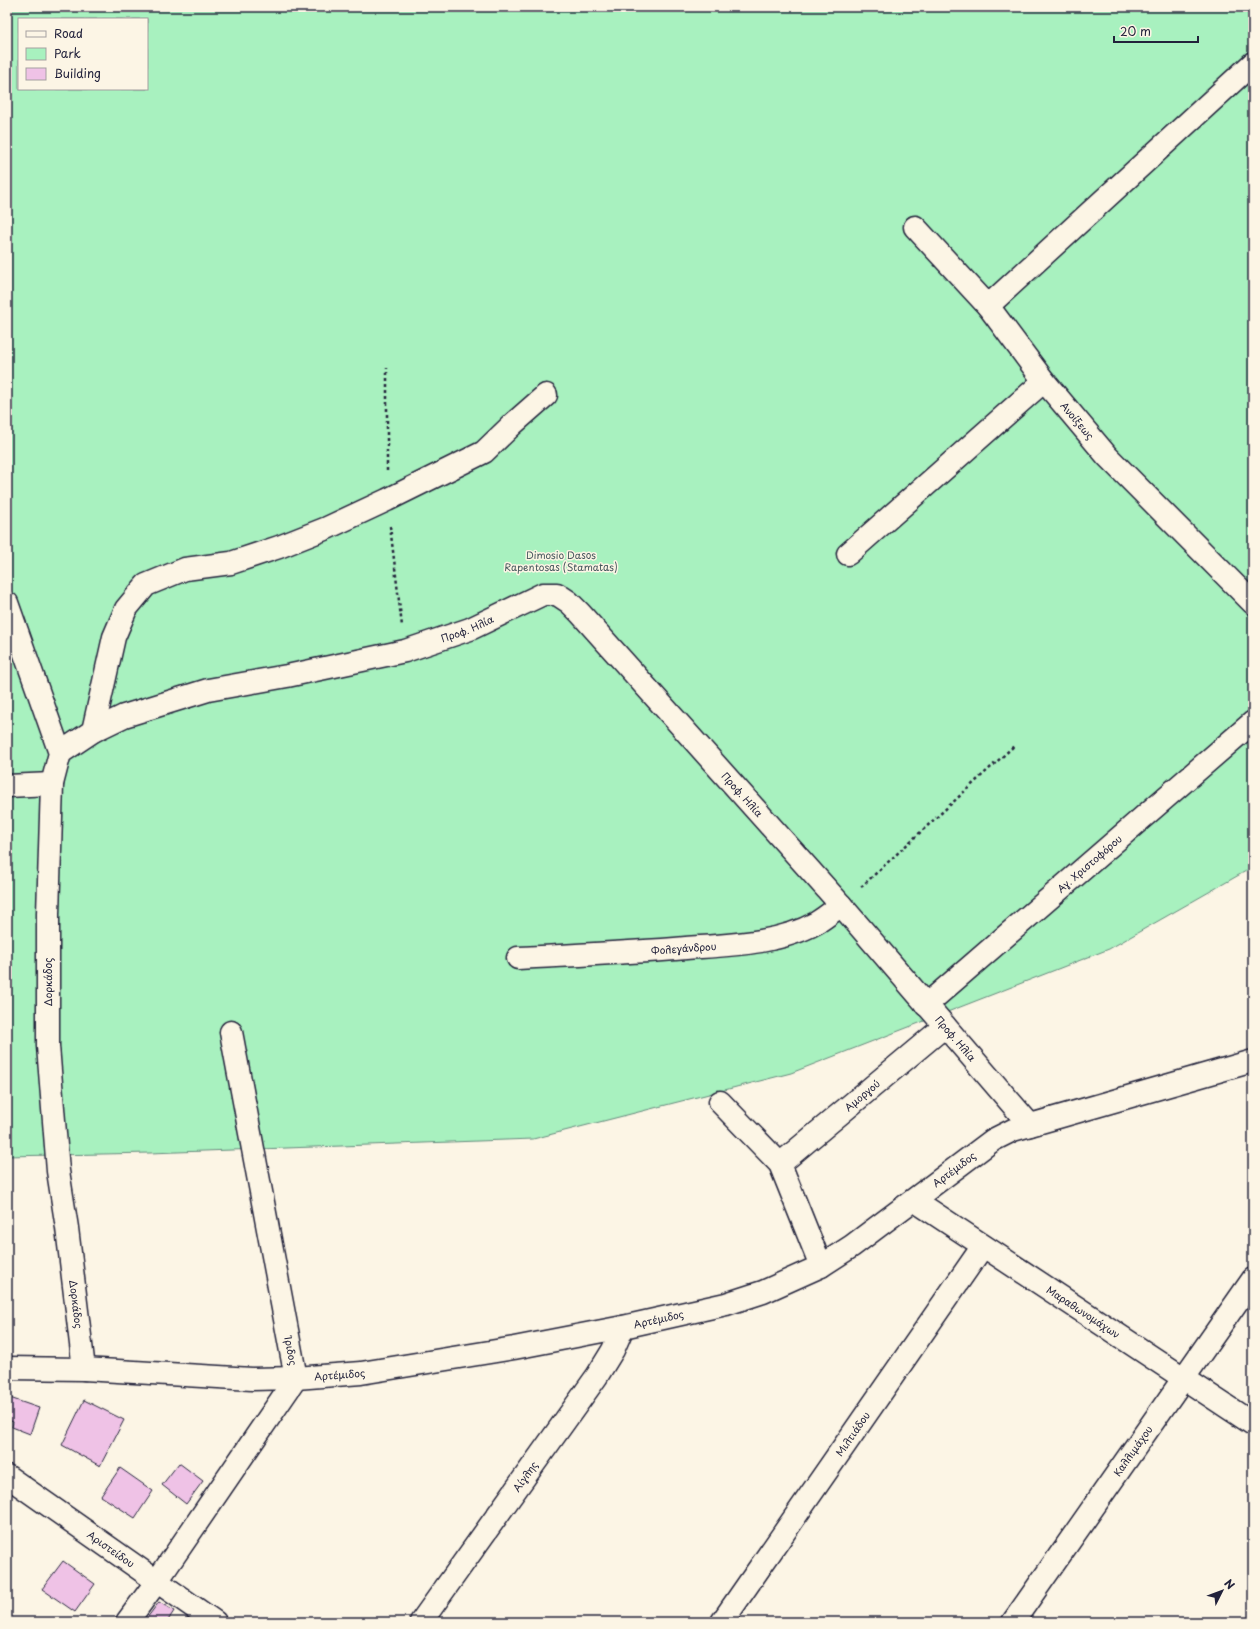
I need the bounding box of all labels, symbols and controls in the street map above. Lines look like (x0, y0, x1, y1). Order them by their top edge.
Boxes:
legend (18, 18, 148, 90)
scale bar (1114, 18, 1198, 44)
text: 20 m (1120, 22, 1151, 40)
text: Road (54, 24, 83, 42)
text: Park (54, 44, 81, 62)
text: Building (54, 64, 101, 82)
street label: Ανοίξεως (1058, 398, 1098, 442)
park label: Dimosio Dasos Rapentosas (Stamatas) (504, 547, 618, 574)
street label: Προφ. Ηλία (439, 611, 496, 645)
street label: Προφ. Ηλία (719, 769, 767, 820)
street label: Αγ. Χριστοφόρου (1053, 831, 1125, 896)
street label: Φολεγάνδρου (650, 938, 717, 958)
street label: Δορκάδος (40, 958, 55, 1006)
street label: Προφ. Ηλία (932, 1012, 980, 1064)
street label: Αμοργού (841, 1075, 883, 1114)
street label: Αρτέμιδος (929, 1148, 979, 1190)
street label: Δορκάδος (66, 1279, 87, 1329)
street label: Μαραθωνομάχων (1044, 1282, 1123, 1341)
street label: Αρτέμιδος (632, 1306, 685, 1331)
street label: Ίριδος (281, 1333, 302, 1367)
street label: Αρτέμιδος (314, 1364, 366, 1384)
street label: Μιλτιάδου (831, 1408, 873, 1459)
street label: Καλλιμάχου (1109, 1422, 1156, 1479)
street label: Αίγλης (509, 1458, 541, 1494)
street label: Αριστείδου (84, 1527, 138, 1571)
north arrow (1202, 1571, 1242, 1611)
text: N (1221, 1575, 1239, 1593)

